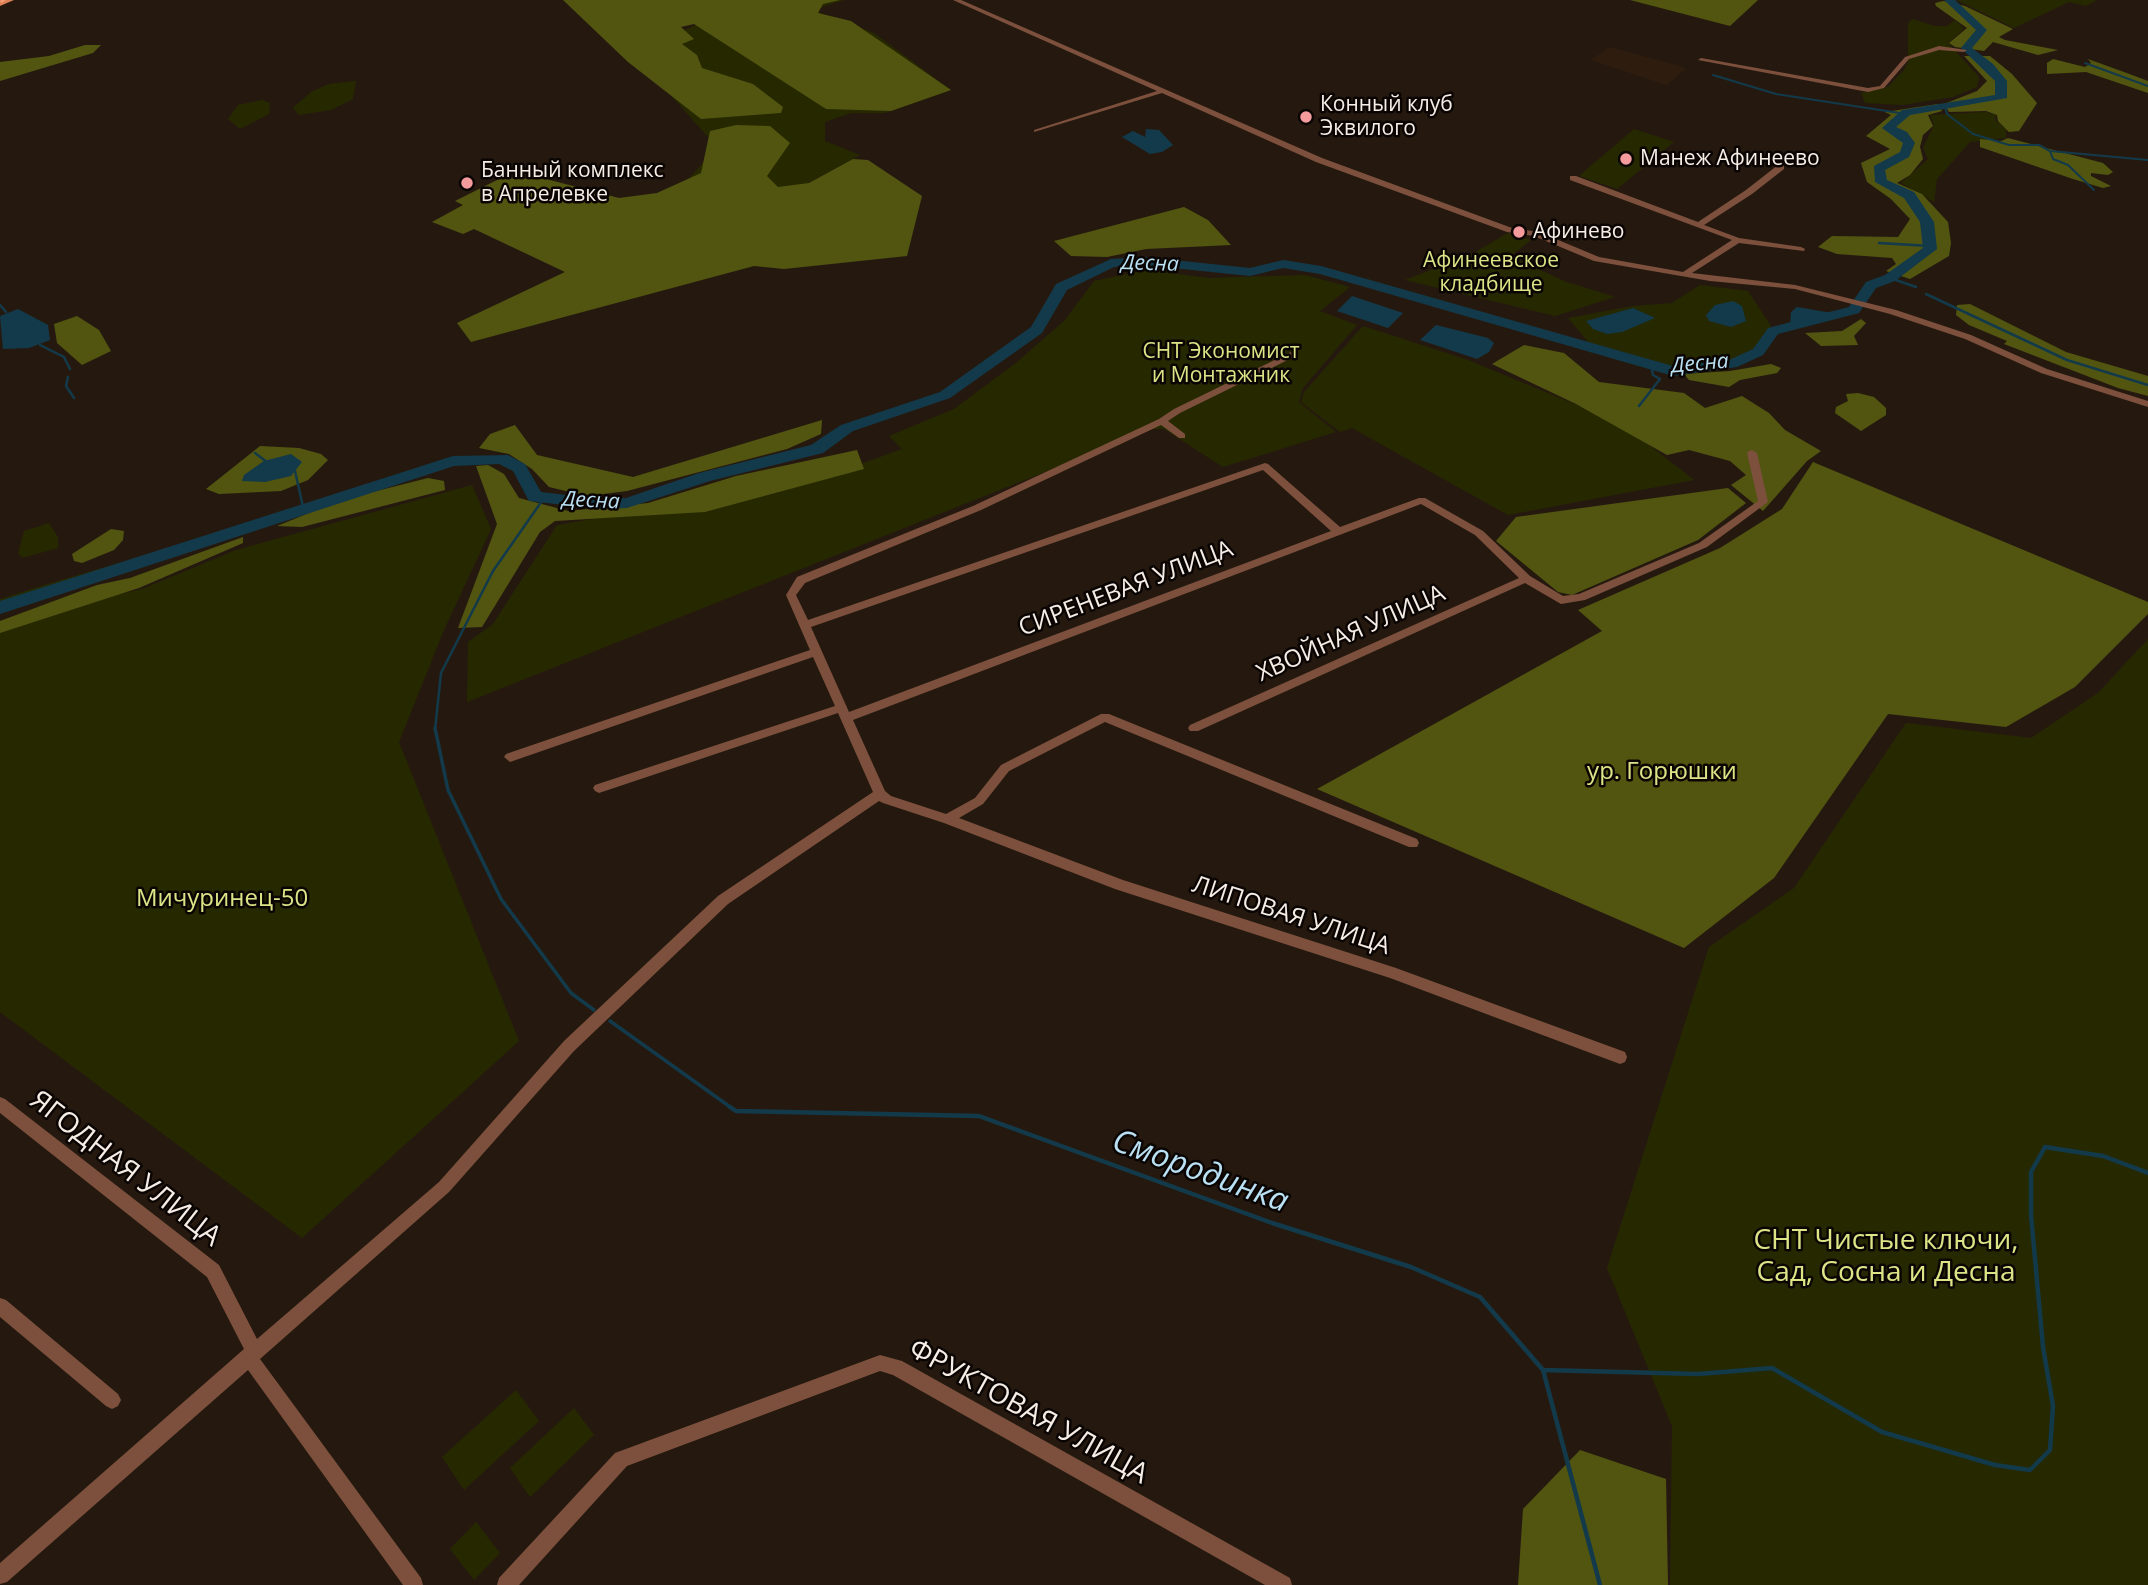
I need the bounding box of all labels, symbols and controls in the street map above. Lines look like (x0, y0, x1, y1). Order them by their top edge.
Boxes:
place label: Конный клуб Эквилого (1320, 92, 1453, 142)
marker: Конный клуб Эквилого (1298, 109, 1314, 125)
place label: Манеж Афинеево (1640, 146, 1820, 172)
marker: Манеж Афинеево (1618, 151, 1634, 167)
place label: Банный комплекс в Апрелевке (481, 158, 664, 208)
marker: Банный комплекс в Апрелевке (459, 175, 475, 191)
place label: Афинево (1533, 219, 1624, 245)
marker: Афинево (1511, 224, 1527, 240)
park label: Афинеевское кладбище (1423, 248, 1559, 298)
water label: Десна (1121, 250, 1179, 278)
park label: СНТ Экономист и Монтажник (1142, 339, 1300, 389)
water label: Десна (1670, 349, 1730, 379)
water label: Десна (562, 487, 620, 515)
street label: СИРЕНЕВАЯ УЛИЦА (1015, 535, 1237, 643)
street label: ХВОЙНАЯ УЛИЦА (1252, 579, 1450, 689)
park label: ур. Горюшки (1587, 758, 1737, 786)
street label: ЛИПОВАЯ УЛИЦА (1189, 870, 1393, 962)
park label: Мичуринец-50 (136, 885, 308, 913)
street label: ЯГОДНАЯ УЛИЦА (23, 1084, 227, 1254)
water label: Смородинка (1107, 1122, 1293, 1222)
park label: СНТ Чистые ключи, Сад, Сосна и Десна (1753, 1224, 2019, 1290)
street label: ФРУКТОВАЯ УЛИЦА (903, 1332, 1153, 1492)

